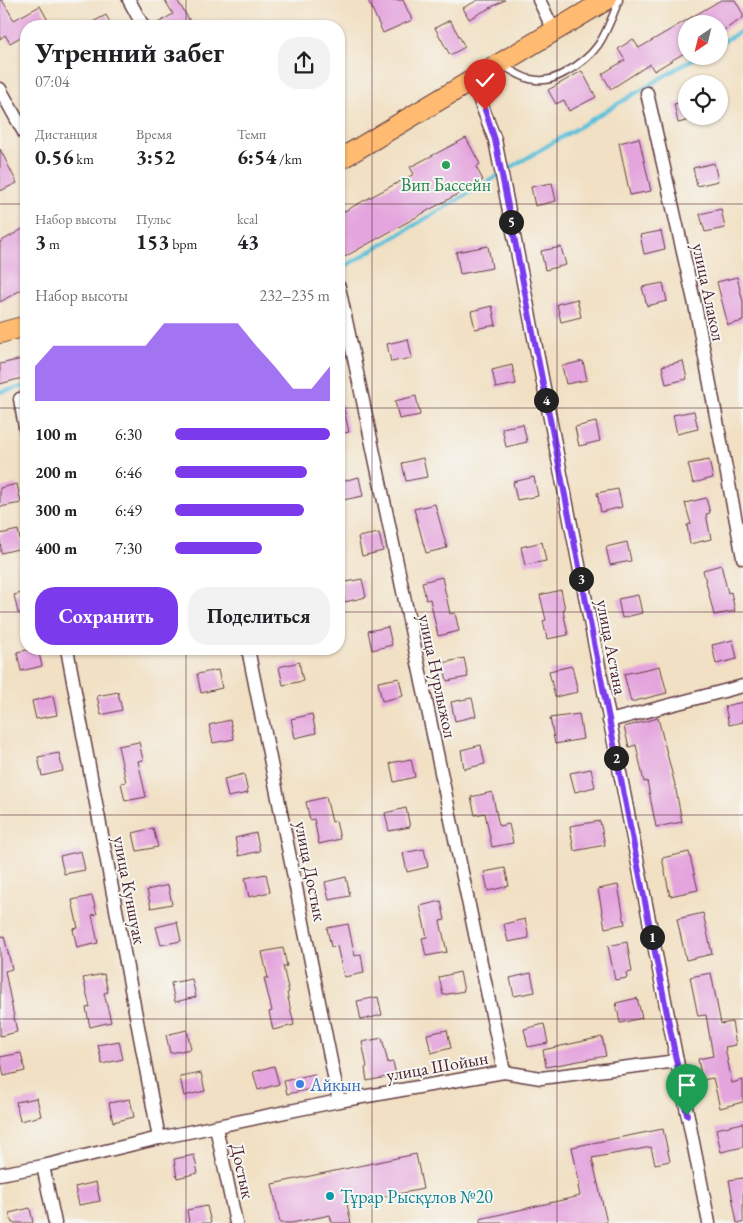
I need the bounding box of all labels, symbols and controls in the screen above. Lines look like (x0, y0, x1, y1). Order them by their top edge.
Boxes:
north arrow (678, 15, 728, 65)
map controls (678, 15, 728, 125)
text: Утренний забег (35, 34, 224, 70)
button: share (278, 37, 330, 89)
pin (464, 59, 506, 110)
icon: check (471, 66, 499, 94)
text: 07:04 (35, 71, 70, 92)
button: locate (678, 75, 728, 125)
text: Дистанция (35, 125, 97, 143)
text: Время (136, 125, 172, 143)
text: Темп (237, 125, 266, 143)
text: 0.56 (35, 143, 74, 170)
text: 3:52 (136, 143, 175, 170)
text: 6:54 (237, 143, 276, 170)
text: km (74, 150, 94, 168)
text: /km (276, 150, 302, 168)
marker: Вип Бассейн (440, 159, 452, 171)
place label: Вип Бассейн (401, 173, 491, 196)
text: Набор высоты (35, 210, 116, 228)
text: Пульс (136, 210, 171, 228)
text: kcal (237, 210, 258, 228)
pin: 5 (498, 210, 524, 234)
text: 5 (508, 213, 515, 231)
text: 3 (35, 228, 46, 255)
text: 153 (136, 228, 169, 255)
text: 43 (237, 228, 259, 255)
text: m (46, 235, 60, 253)
text: bpm (169, 235, 198, 253)
street label: улица Алакол (687, 241, 731, 343)
text: Набор высоты (35, 285, 128, 306)
text: 232–235 m (259, 285, 330, 306)
pin: 4 (534, 388, 558, 412)
text: 4 (543, 391, 550, 409)
text: 100 m (35, 424, 77, 445)
text: 6:30 (115, 424, 142, 445)
text: 200 m (35, 462, 77, 483)
text: 6:46 (115, 462, 142, 483)
text: 300 m (35, 500, 77, 521)
text: 6:49 (115, 500, 142, 521)
text: 400 m (35, 538, 77, 559)
text: 7:30 (115, 538, 142, 559)
pin: 3 (568, 566, 594, 592)
text: 3 (578, 570, 585, 588)
button: Сохранить (35, 587, 178, 645)
button: Поделиться (188, 587, 330, 645)
street label: улица Астана (592, 597, 633, 697)
street label: улица Нурлыжол (414, 612, 462, 740)
pin: 2 (604, 746, 628, 770)
text: 2 (613, 749, 620, 767)
street label: улица Достык (290, 819, 332, 923)
street label: улица Куншуак (108, 834, 152, 947)
pin: 1 (640, 924, 664, 950)
text: 1 (649, 928, 656, 946)
street label: улица Шойын (384, 1046, 490, 1086)
pin (666, 1064, 708, 1115)
icon: arrive (673, 1071, 701, 1099)
place label: Айкын (309, 1073, 361, 1096)
marker: Айкын (294, 1078, 306, 1090)
street label: Достык (226, 1141, 260, 1201)
place label: Тұрар Рысқұлов №20 (340, 1185, 493, 1208)
marker: Тұрар Рысқұлов №20 (324, 1190, 336, 1202)

